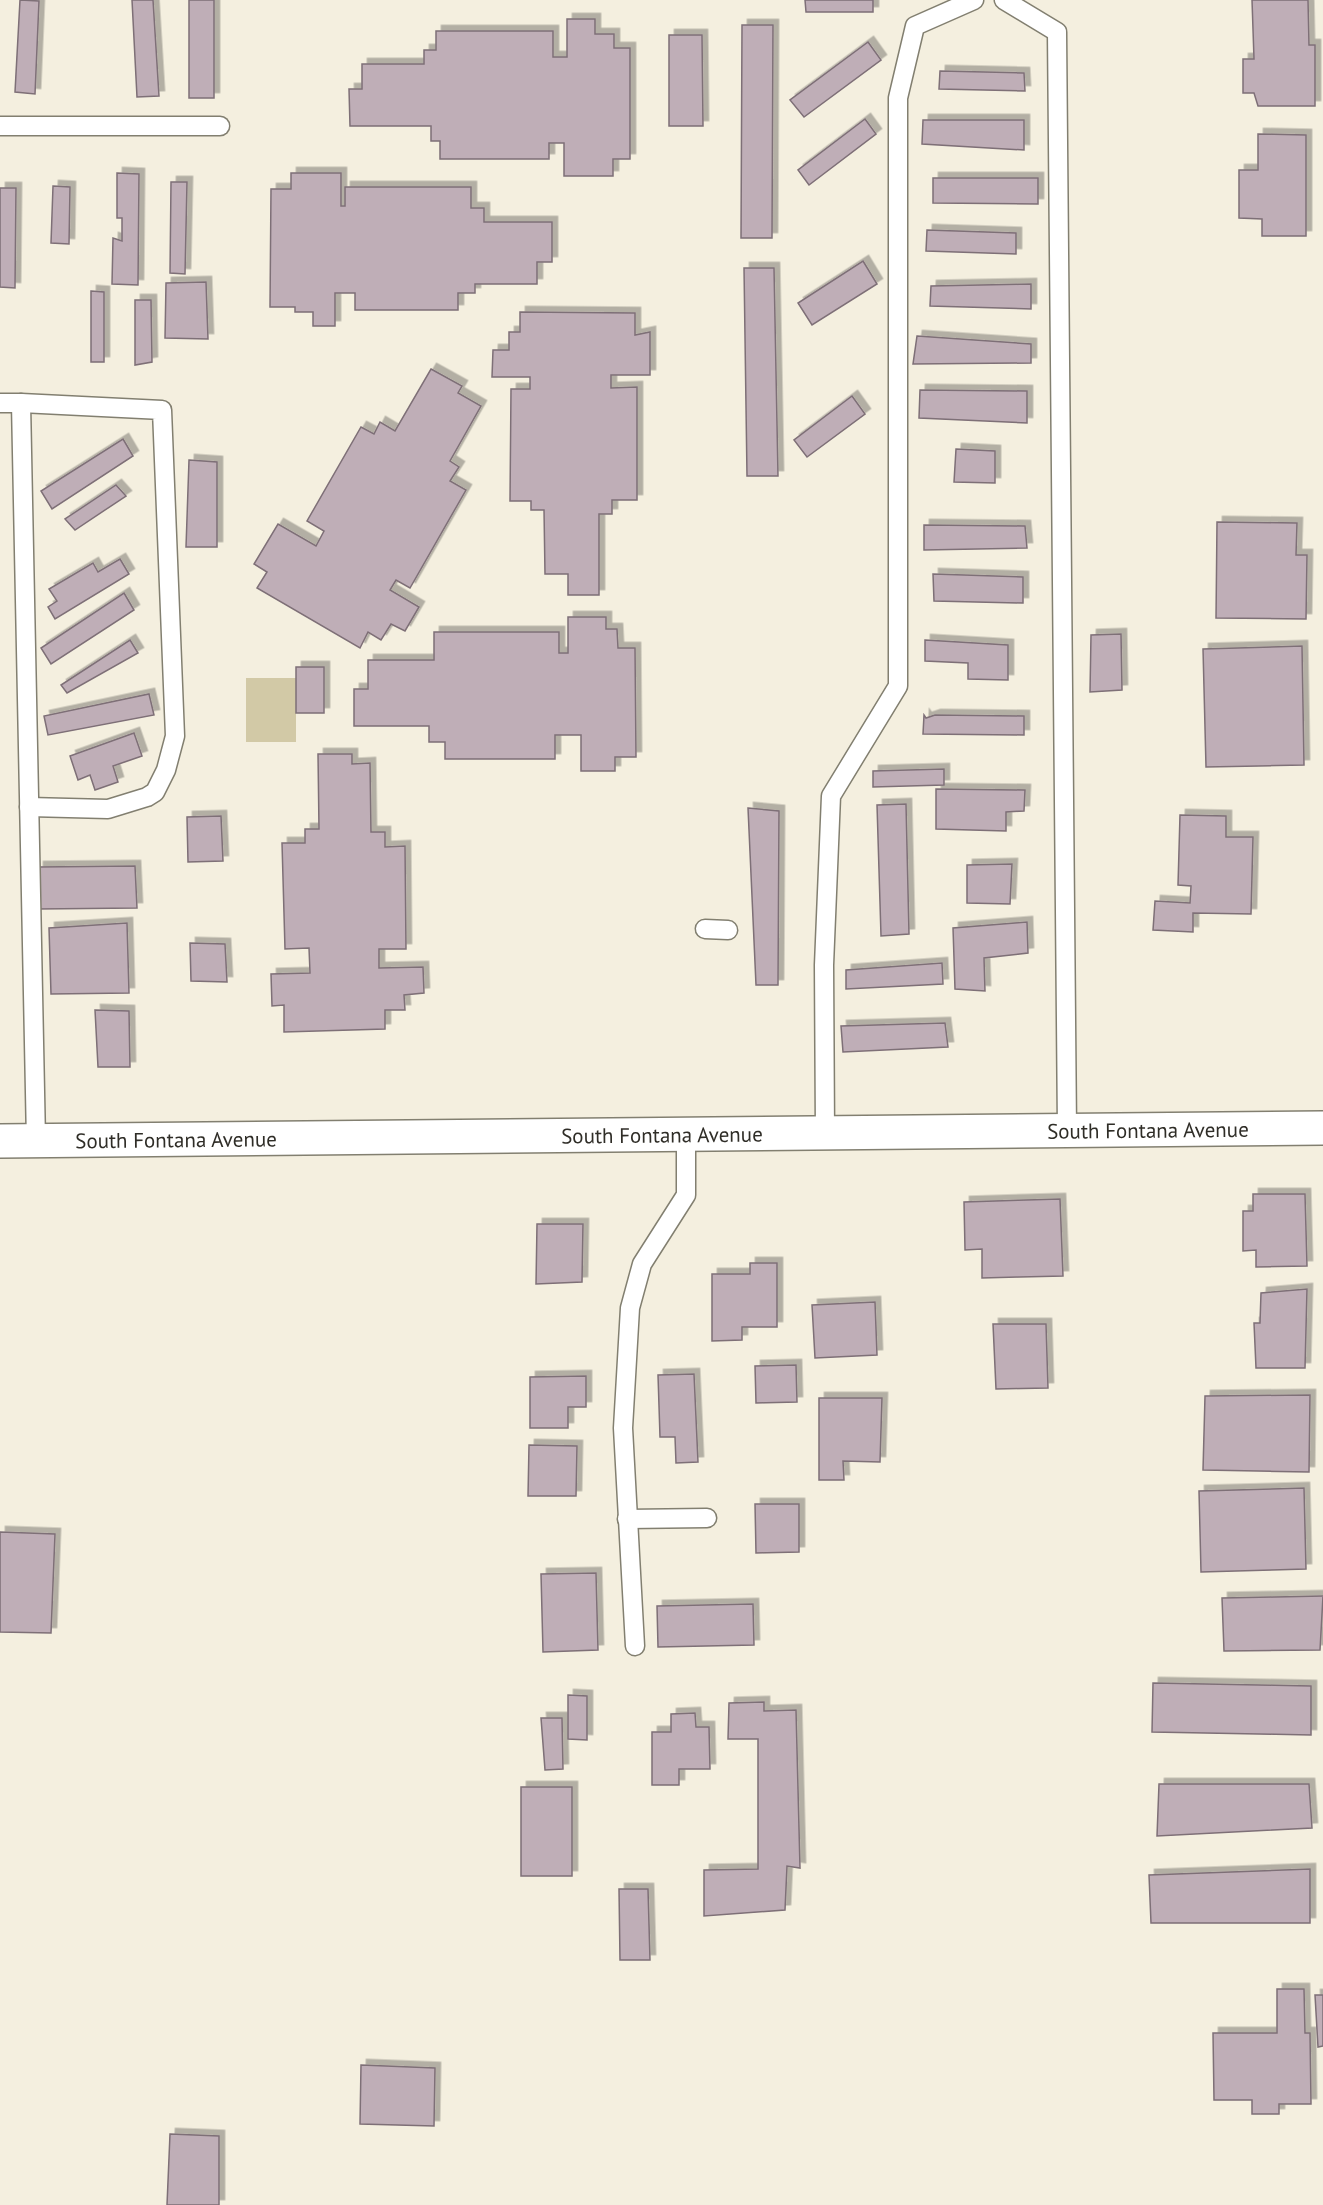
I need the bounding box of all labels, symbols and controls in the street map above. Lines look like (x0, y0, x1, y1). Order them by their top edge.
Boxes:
street label: South Fontana Avenue (1047, 1115, 1249, 1144)
street label: South Fontana Avenue (561, 1120, 763, 1149)
street label: South Fontana Avenue (75, 1125, 277, 1154)

